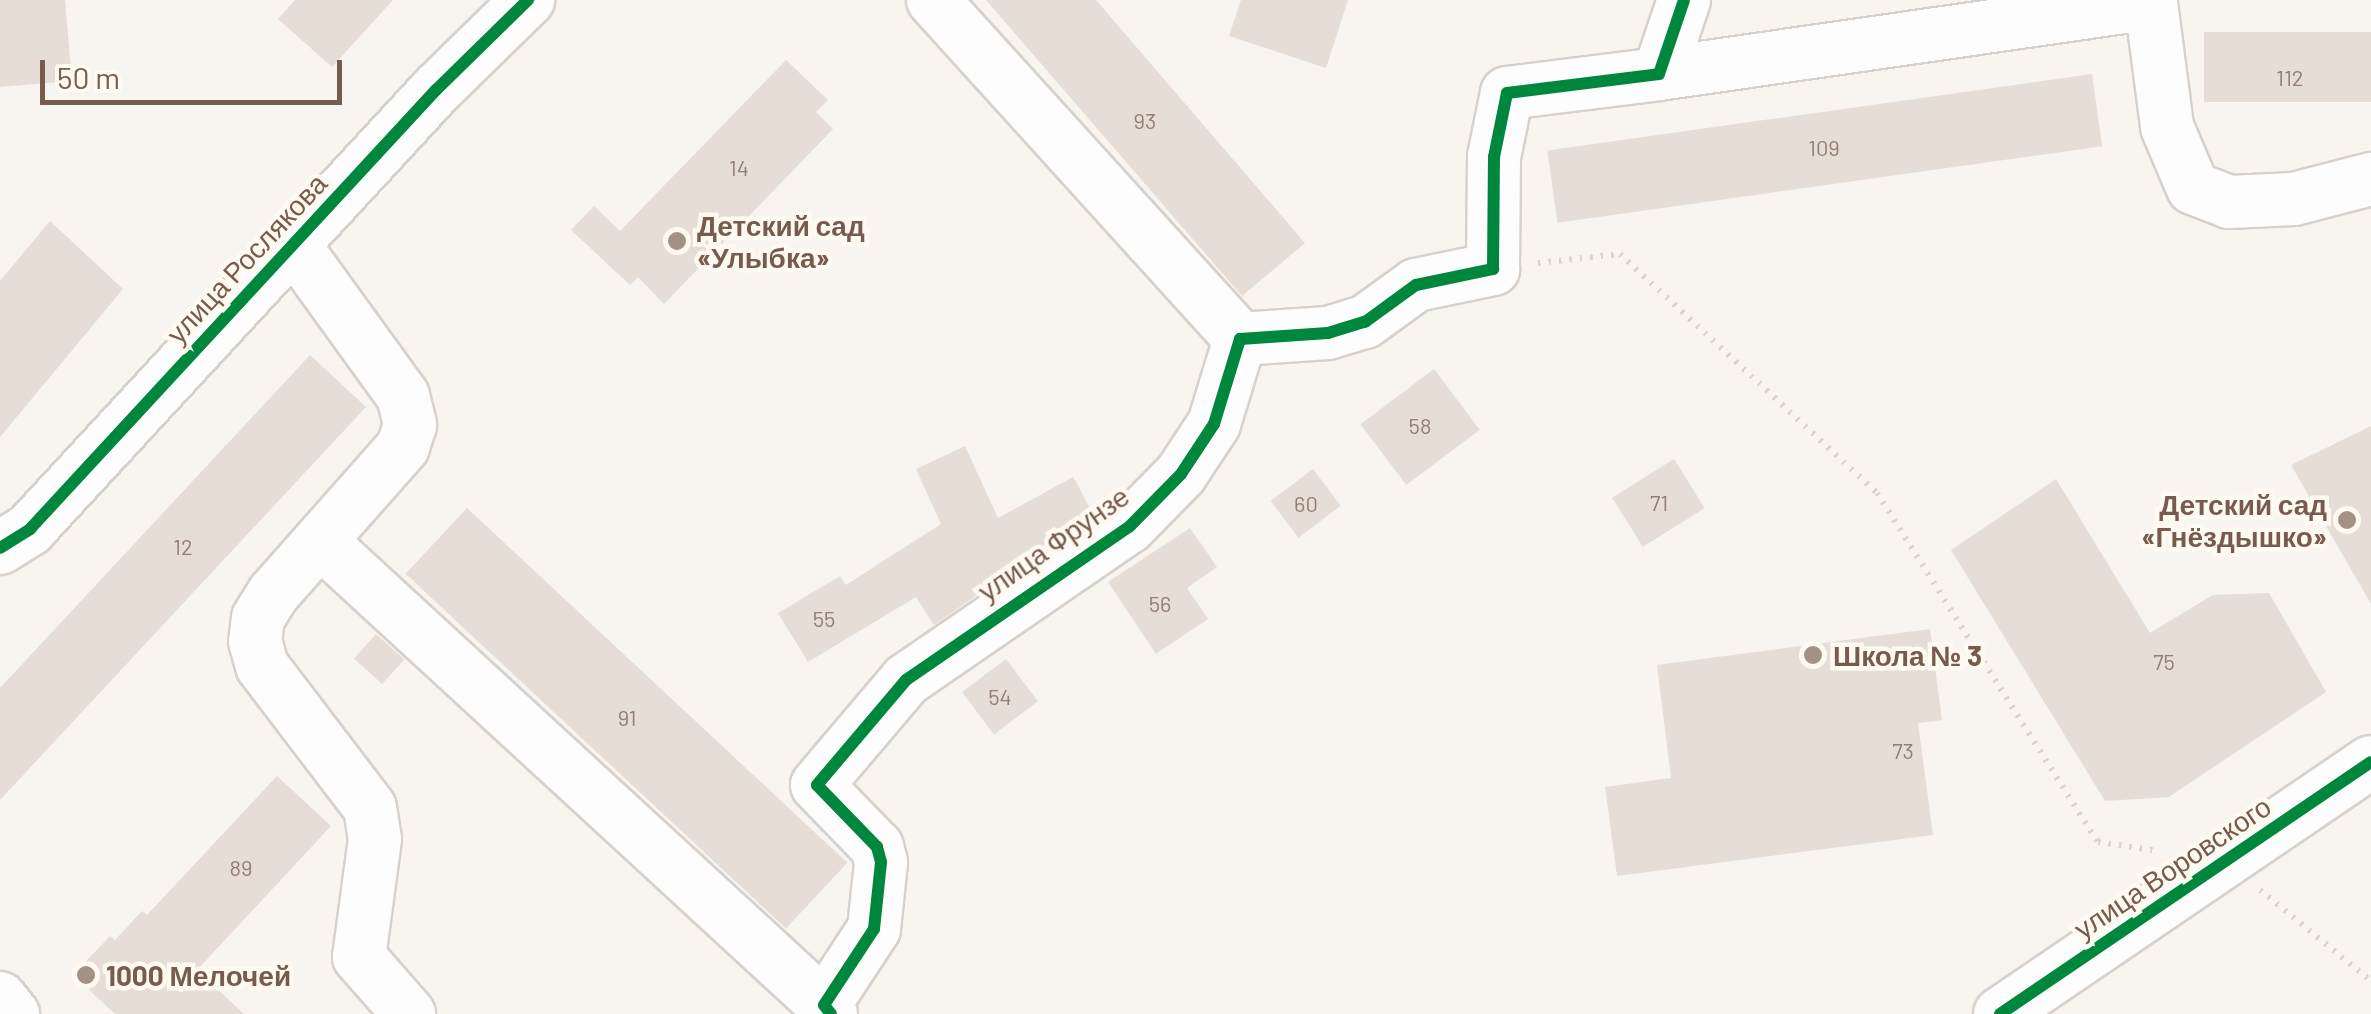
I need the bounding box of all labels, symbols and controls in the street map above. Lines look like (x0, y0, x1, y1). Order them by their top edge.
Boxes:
scale bar (45, 40, 348, 102)
text: 50 m (57, 59, 120, 95)
house number: 112 (2276, 65, 2304, 91)
house number: 93 (1134, 108, 1156, 134)
house number: 109 (1808, 135, 1840, 161)
house number: 14 (729, 155, 749, 181)
street label: улица Рослякова (159, 166, 333, 350)
place label: Детский сад «Улыбка» (697, 208, 865, 274)
marker: Детский сад «Улыбка» (666, 230, 688, 252)
house number: 58 (1409, 413, 1431, 439)
street label: улица Фрунзе (971, 479, 1135, 607)
place label: Детский сад «Гнёздышко» (2141, 487, 2327, 553)
house number: 71 (1650, 490, 1668, 516)
house number: 60 (1294, 491, 1318, 517)
marker: Детский сад «Гнёздышко» (2336, 509, 2358, 531)
house number: 12 (173, 534, 193, 560)
house number: 56 (1149, 591, 1171, 617)
house number: 55 (813, 606, 835, 632)
place label: Школа № 3 (1833, 638, 1982, 672)
marker: Школа № 3 (1802, 644, 1824, 666)
house number: 75 (2153, 649, 2175, 675)
house number: 54 (988, 684, 1012, 710)
house number: 91 (618, 705, 636, 731)
house number: 73 (1892, 738, 1914, 764)
street label: улица Воровского (2067, 789, 2277, 945)
house number: 89 (230, 855, 252, 881)
place label: 1000 Мелочей (106, 958, 291, 992)
marker: 1000 Мелочей (75, 964, 97, 986)

